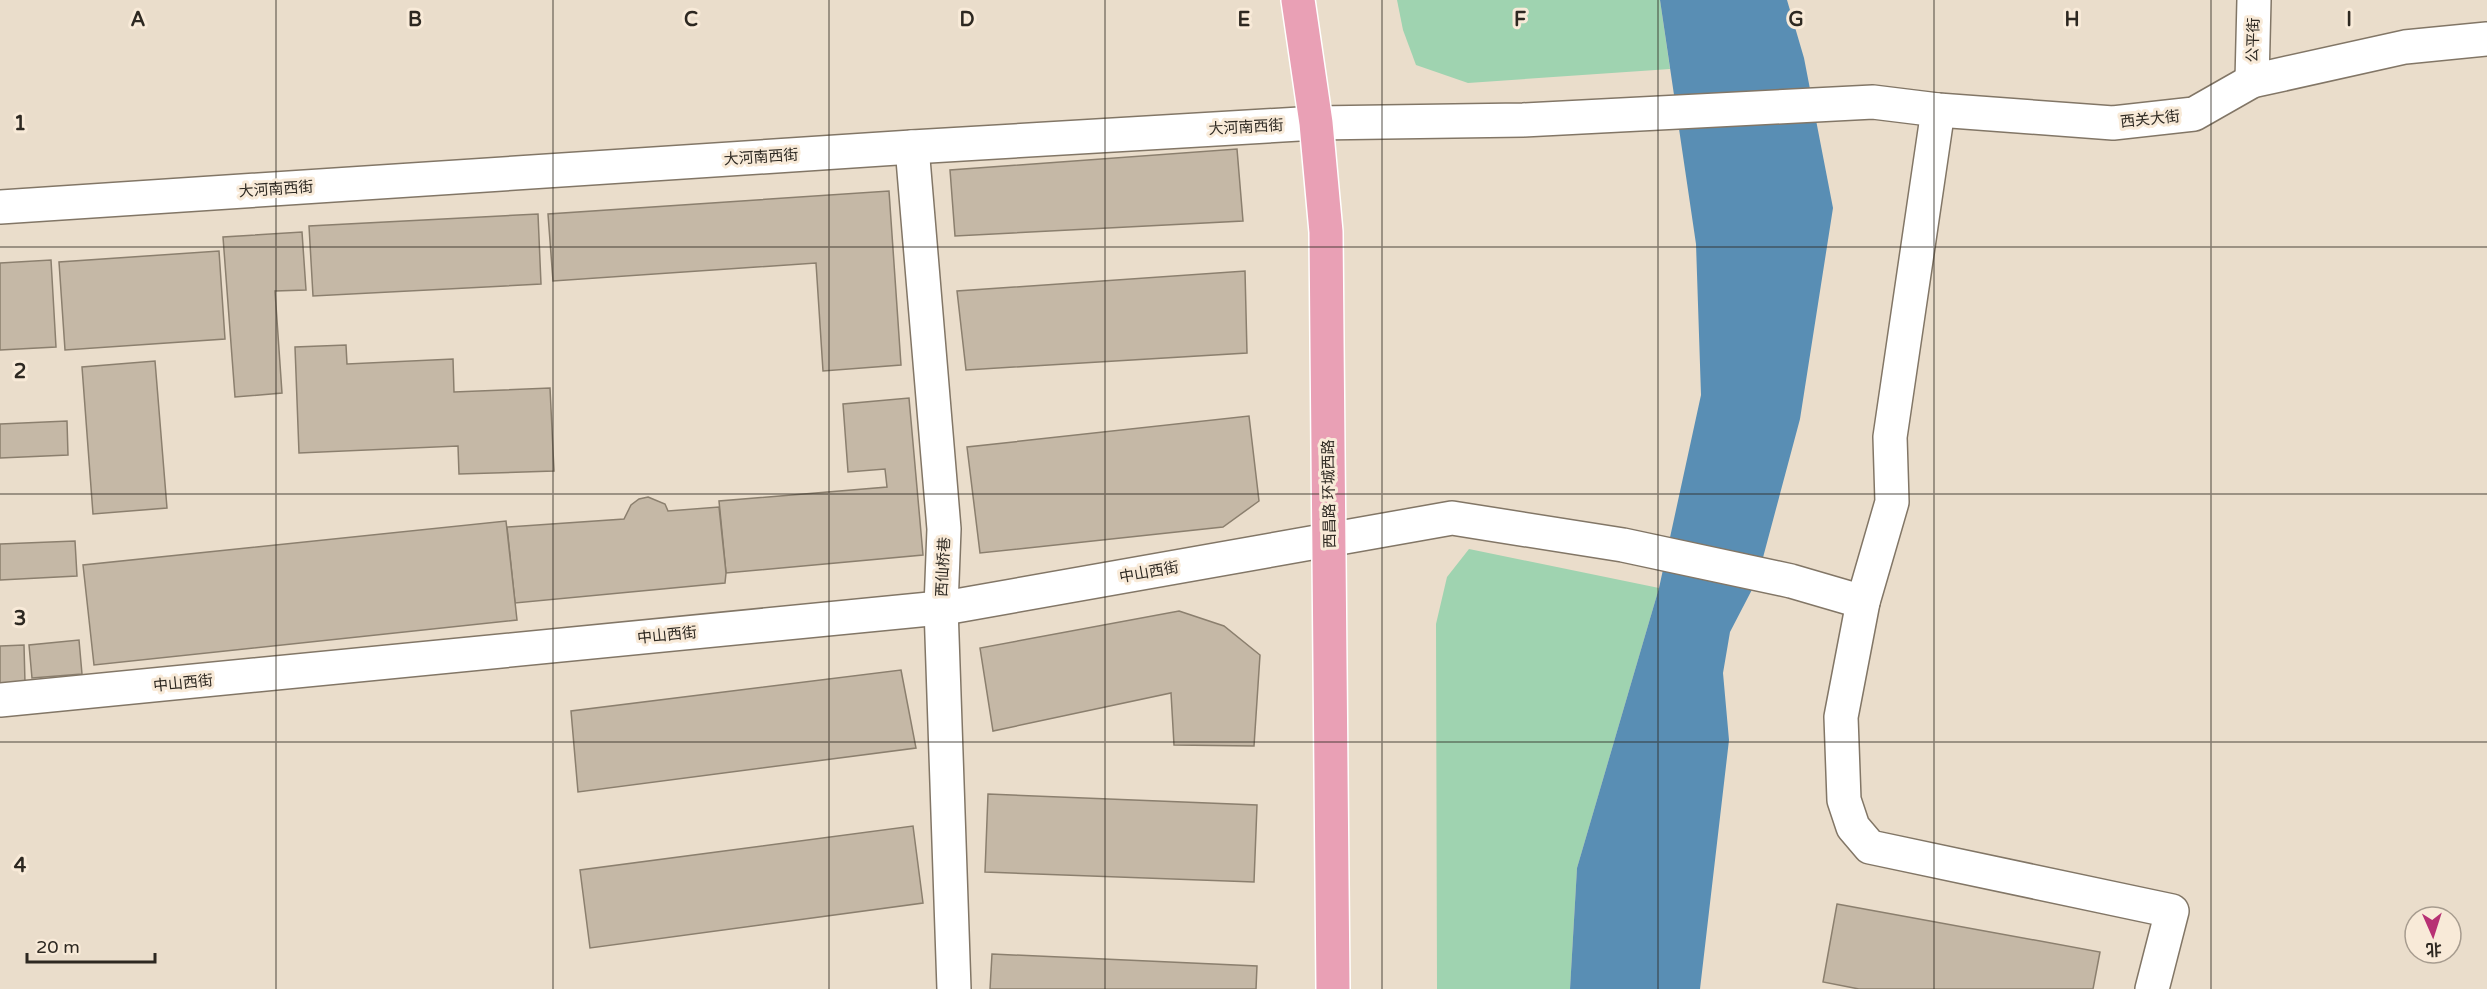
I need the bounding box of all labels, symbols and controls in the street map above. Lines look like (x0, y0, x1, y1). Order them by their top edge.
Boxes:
text: A (131, 8, 146, 32)
text: B (408, 8, 422, 32)
text: C (684, 8, 698, 32)
text: D (959, 8, 975, 32)
text: E (1238, 8, 1251, 32)
text: F (1514, 8, 1526, 32)
text: G (1788, 8, 1804, 32)
text: H (2064, 8, 2080, 32)
text: I (2346, 8, 2352, 32)
street label: 公平街 (2243, 17, 2263, 63)
street label: 西关大街 (2119, 107, 2181, 131)
text: 1 (14, 112, 26, 136)
street label: 大河南西街 (1208, 116, 1284, 138)
street label: 大河南西街 (723, 145, 799, 169)
street label: 大河南西街 (238, 177, 314, 201)
text: 2 (14, 360, 26, 384)
street label: 西昌路 环城西路 (1319, 439, 1339, 549)
street label: 西仙桥巷 (932, 537, 954, 597)
street label: 中山西街 (1118, 558, 1180, 586)
text: 3 (14, 607, 26, 631)
street label: 中山西街 (636, 623, 698, 647)
street label: 中山西街 (152, 671, 214, 695)
text: 4 (14, 854, 27, 878)
north arrow (2403, 905, 2463, 965)
scale bar (27, 926, 154, 964)
text: 20 m (36, 936, 80, 958)
text: 北 (2425, 939, 2442, 959)

